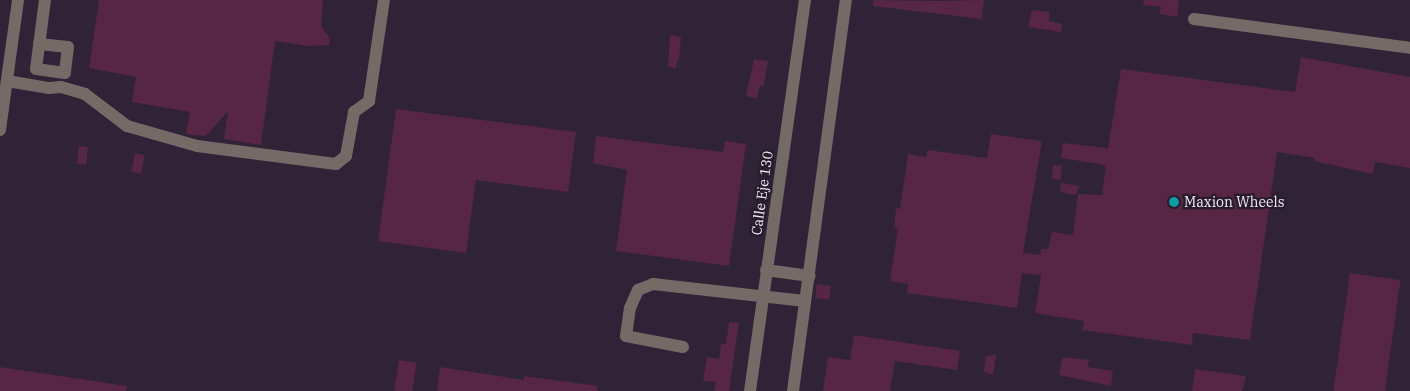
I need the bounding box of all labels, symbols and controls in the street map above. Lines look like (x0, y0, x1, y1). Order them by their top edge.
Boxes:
street label: Calle Eje 130 (748, 150, 776, 236)
place label: Maxion Wheels (1184, 194, 1285, 210)
marker: Maxion Wheels (1168, 196, 1180, 208)

